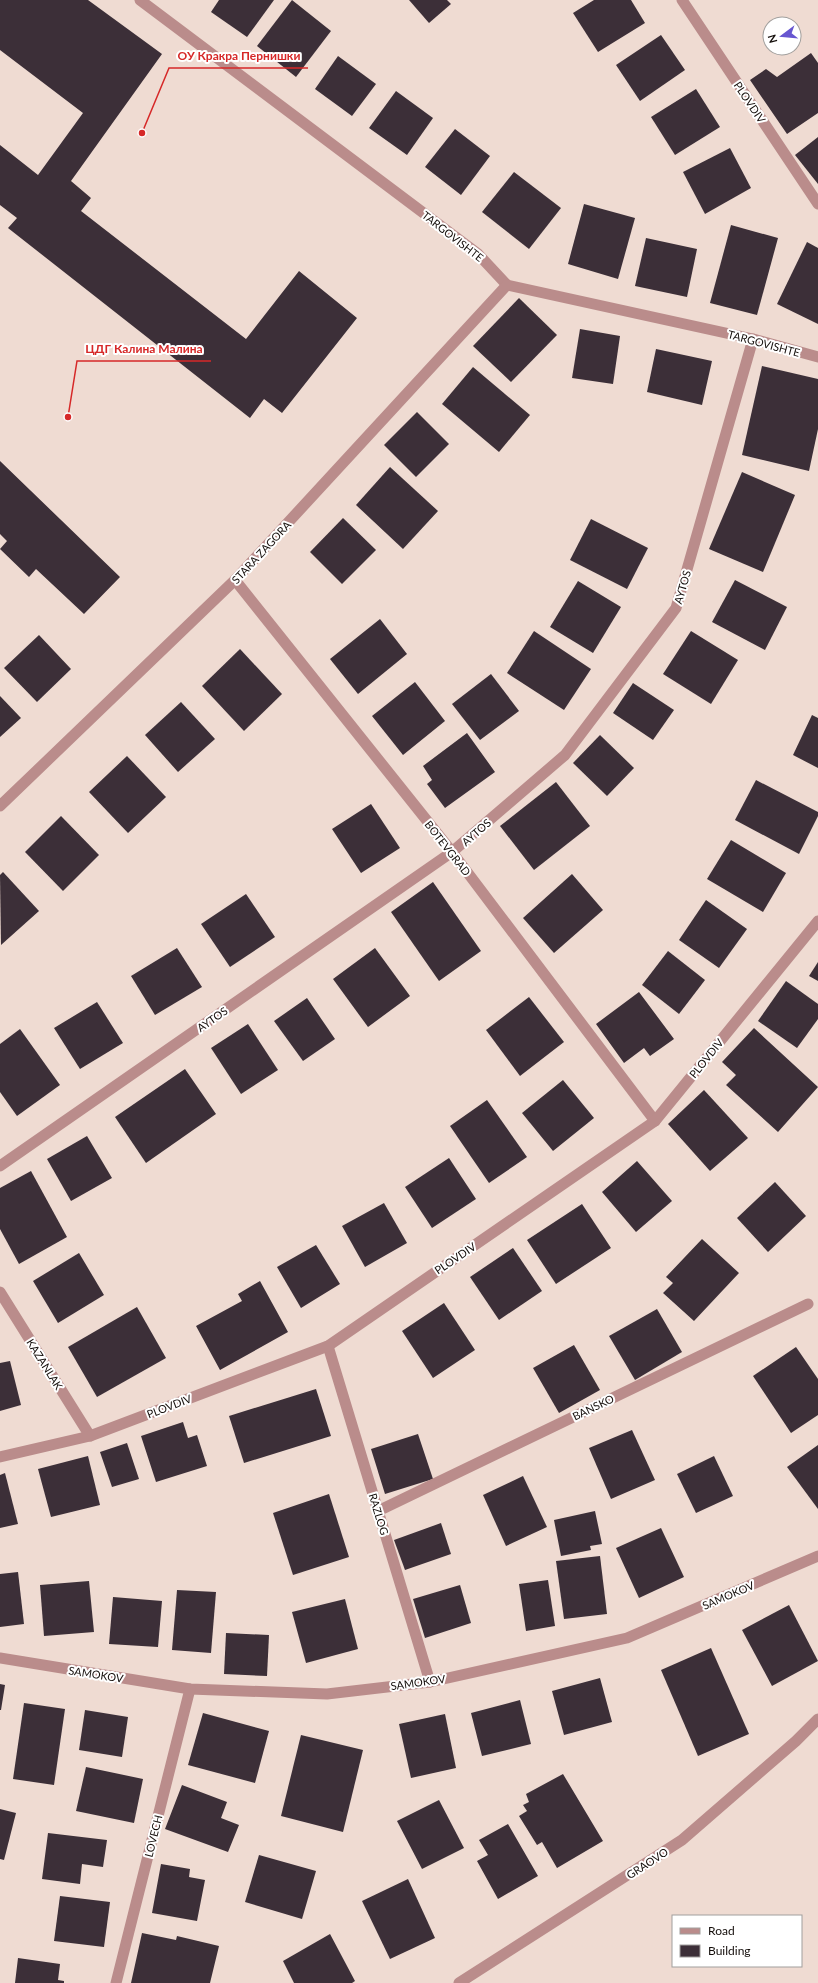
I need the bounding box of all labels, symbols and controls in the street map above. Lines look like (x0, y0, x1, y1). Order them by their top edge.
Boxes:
north arrow (762, 16, 802, 56)
text: N (764, 33, 779, 45)
callout: ОУ Кракра Пернишки (169, 44, 308, 68)
text: ОУ Кракра Пернишки (178, 48, 300, 63)
street label: PLOVDIV (732, 79, 769, 125)
street label: TARGOVISHTE (420, 208, 486, 264)
street label: TARGOVISHTE (726, 327, 802, 359)
callout: ЦДГ Калина Малина (77, 337, 211, 361)
text: ЦДГ Калина Малина (85, 341, 203, 356)
street label: STARA ZAGORA (229, 518, 294, 586)
street label: AYTOS (671, 569, 693, 605)
street label: AYTOS (459, 816, 493, 848)
street label: BOTEVGRAD (422, 818, 474, 878)
street label: AYTOS (194, 1004, 230, 1034)
street label: PLOVDIV (686, 1035, 726, 1080)
street label: PLOVDIV (432, 1239, 478, 1276)
street label: KAZANLAK (24, 1336, 66, 1392)
street label: PLOVDIV (145, 1391, 194, 1420)
street label: BANSKO (570, 1391, 616, 1423)
street label: RAZLOG (366, 1491, 392, 1537)
street label: SAMOKOV (700, 1578, 756, 1612)
street label: SAMOKOV (68, 1663, 125, 1685)
street label: SAMOKOV (390, 1672, 447, 1692)
street label: LOVECH (141, 1813, 165, 1859)
street label: GRAOVO (624, 1845, 670, 1881)
legend (672, 1915, 802, 1967)
text: Road (708, 1923, 735, 1938)
text: Building (708, 1943, 751, 1958)

